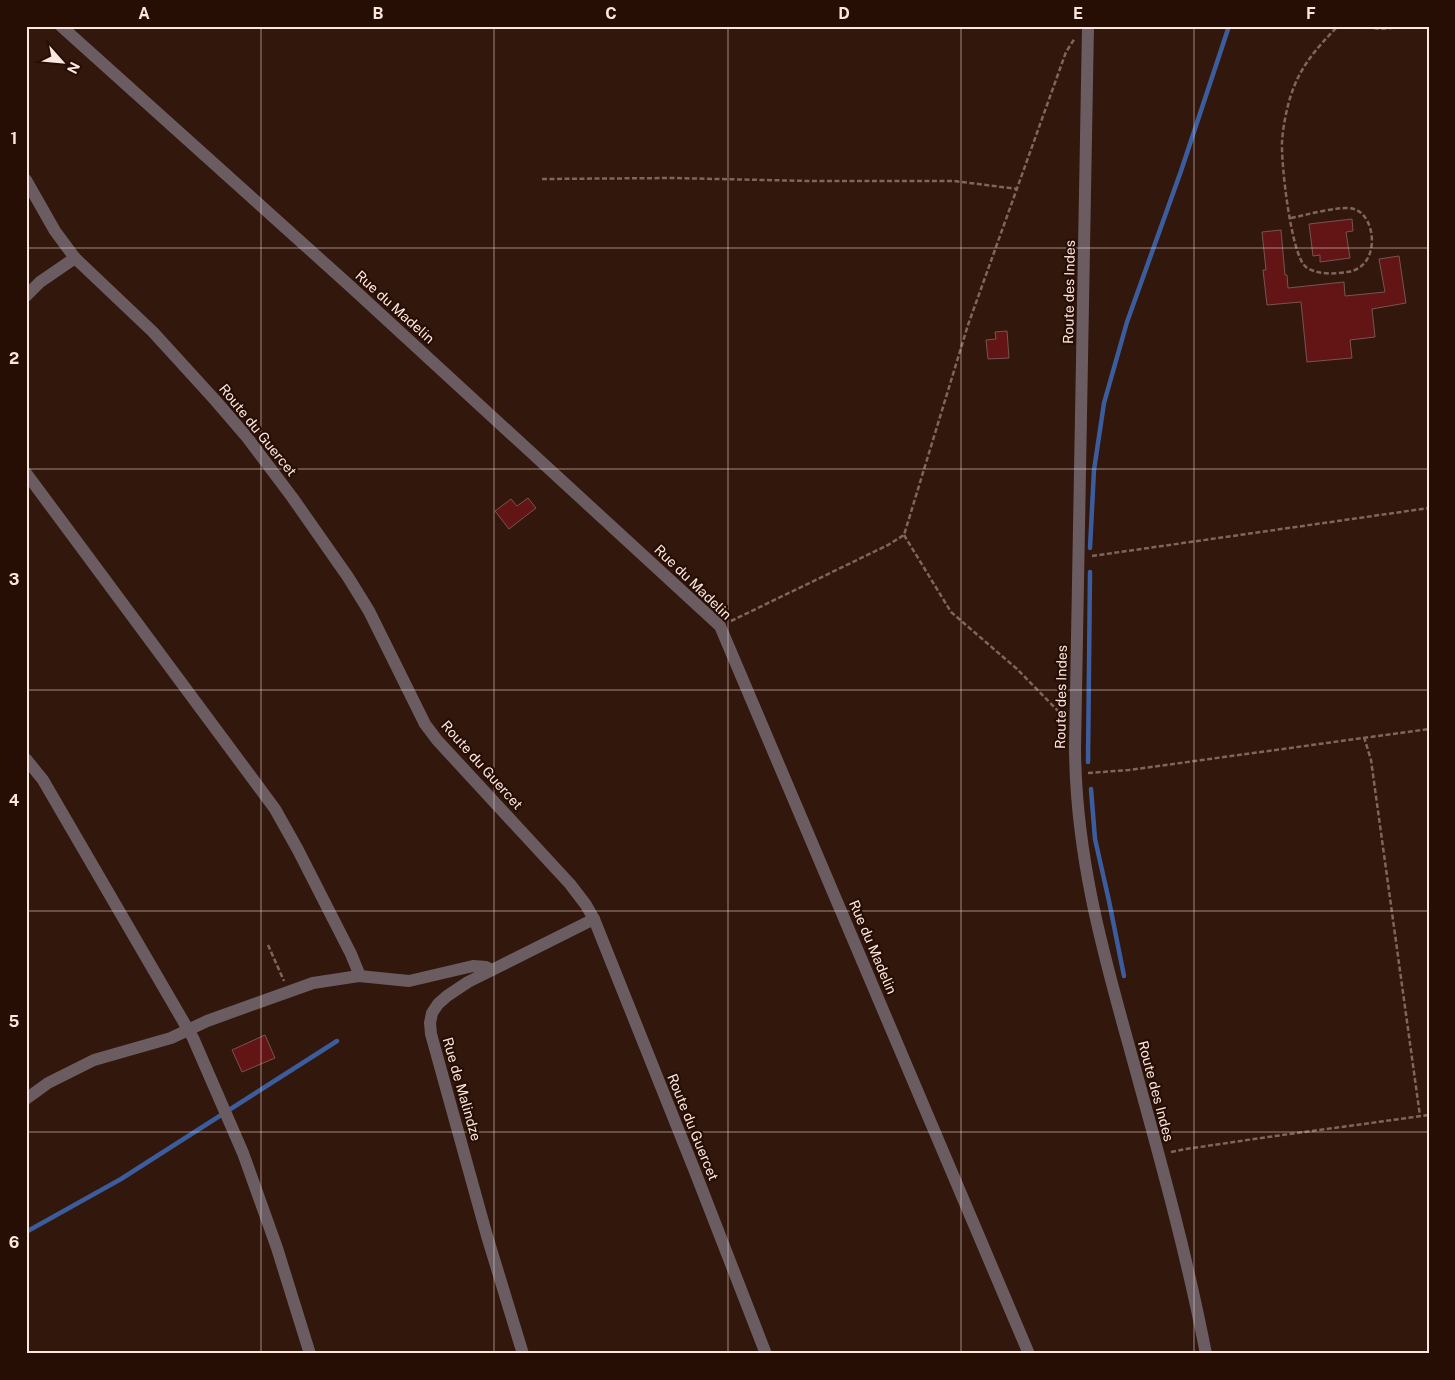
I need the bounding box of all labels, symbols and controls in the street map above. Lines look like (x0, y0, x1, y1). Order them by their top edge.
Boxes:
text: A (138, 4, 150, 23)
text: B (373, 4, 384, 23)
text: C (605, 4, 617, 23)
text: D (838, 4, 850, 23)
text: E (1073, 4, 1083, 23)
text: F (1306, 4, 1316, 23)
north arrow (38, 38, 88, 88)
text: N (64, 59, 83, 76)
text: 1 (11, 129, 17, 148)
street label: Route des Indes (1060, 240, 1078, 344)
street label: Rue du Madelin (352, 267, 438, 347)
text: 2 (9, 349, 19, 368)
street label: Route du Guercet (216, 381, 300, 479)
street label: Rue du Madelin (651, 541, 735, 623)
text: 3 (9, 570, 19, 589)
street label: Route des Indes (1052, 645, 1070, 749)
street label: Route du Guercet (438, 717, 526, 813)
text: 4 (9, 791, 20, 810)
street label: Rue du Madelin (846, 898, 900, 996)
text: 5 (9, 1012, 20, 1031)
street label: Rue de Malindze (440, 1035, 484, 1143)
street label: Route des Indes (1135, 1039, 1177, 1143)
street label: Route du Guercet (664, 1071, 722, 1183)
text: 6 (9, 1233, 19, 1252)

